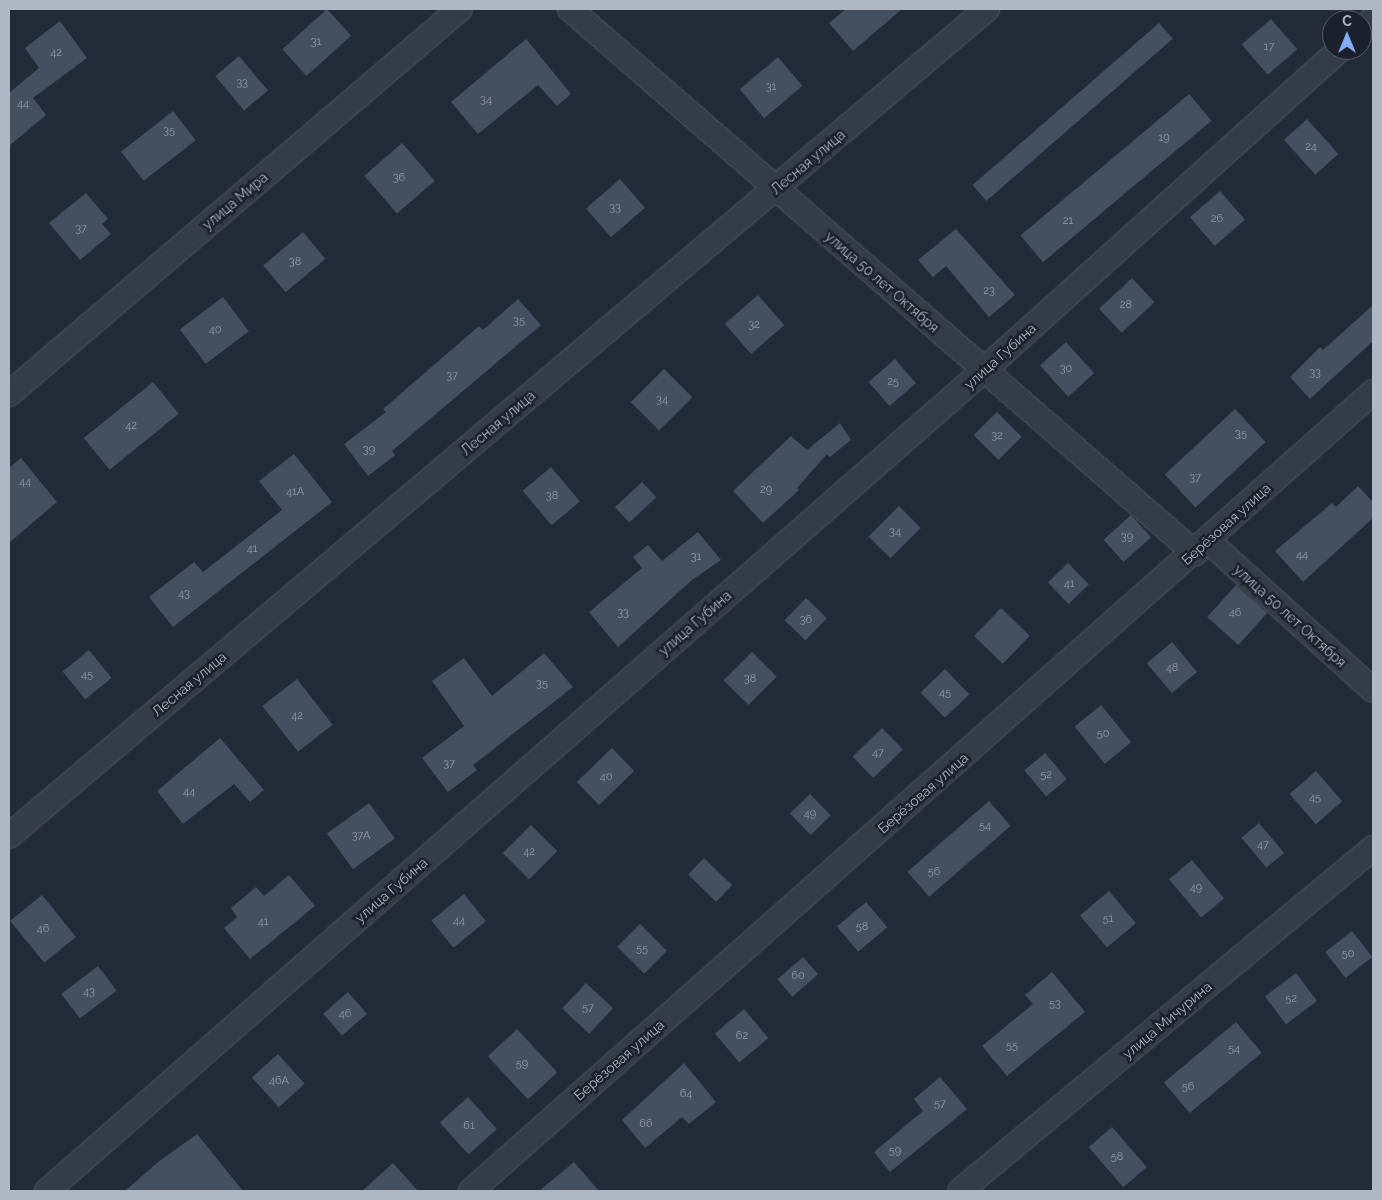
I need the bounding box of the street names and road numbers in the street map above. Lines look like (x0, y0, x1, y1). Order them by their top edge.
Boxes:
street label: Лесная улица (767, 126, 849, 198)
street label: улица Мира (199, 169, 271, 233)
street label: улица 50 лет Октября (822, 228, 942, 336)
street label: улица Губина (961, 319, 1039, 393)
street label: Лесная улица (457, 387, 539, 459)
street label: Берёзовая улица (1178, 479, 1274, 569)
street label: улица 50 лет Октября (1230, 561, 1350, 671)
street label: улица Губина (655, 587, 735, 659)
street label: Лесная улица (148, 648, 230, 720)
street label: Берёзовая улица (874, 749, 972, 837)
street label: улица Губина (351, 854, 431, 926)
street label: улица Мичурина (1119, 978, 1215, 1062)
street label: Берёзовая улица (570, 1016, 668, 1104)

